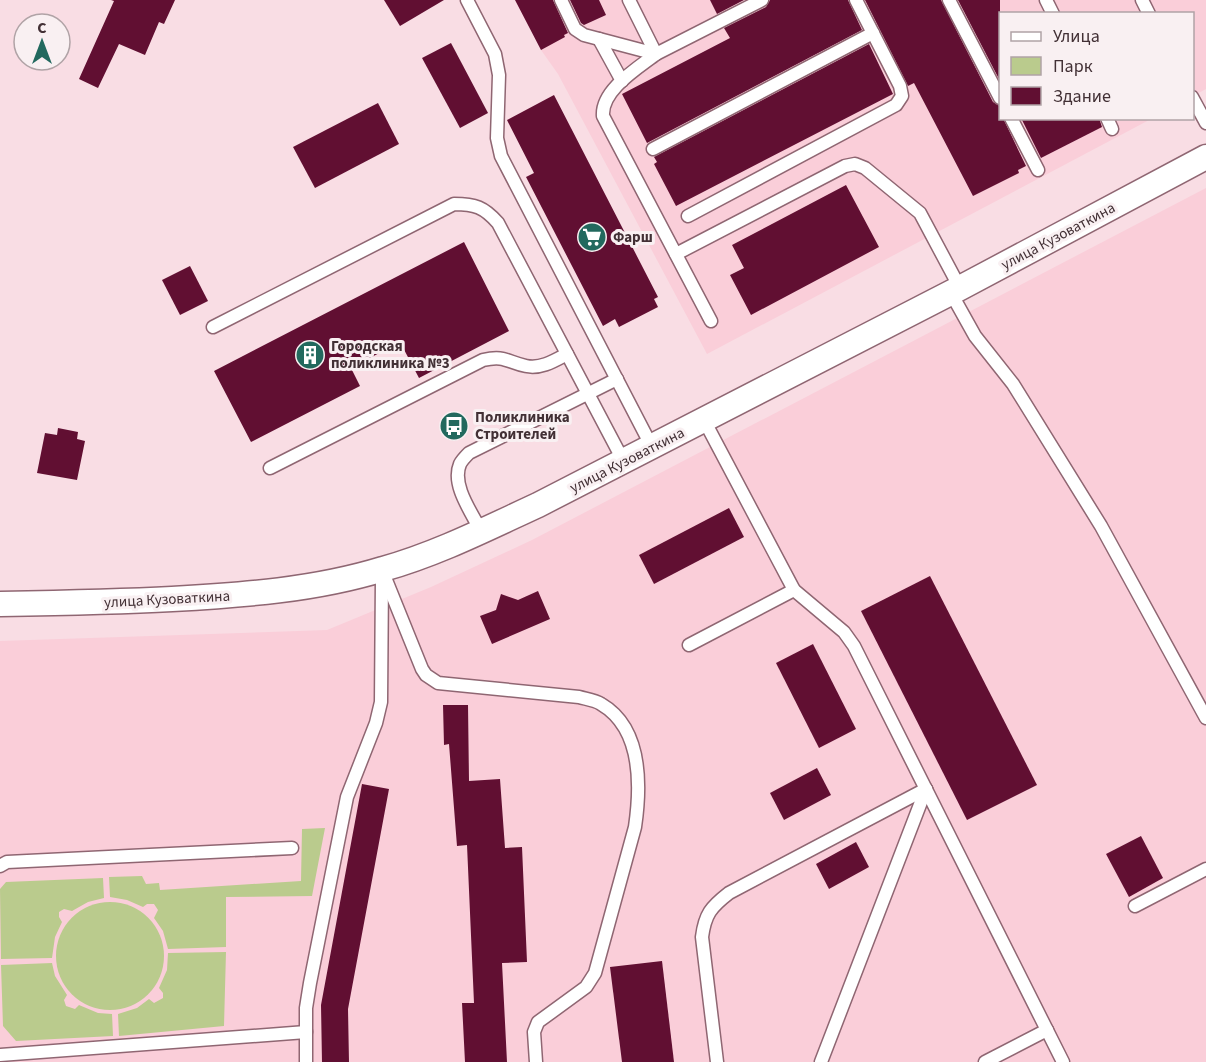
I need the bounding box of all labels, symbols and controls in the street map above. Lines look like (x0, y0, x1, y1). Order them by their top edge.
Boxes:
north arrow (12, 12, 72, 72)
legend (999, 12, 1194, 120)
text: С (37, 17, 47, 39)
text: Улица (1053, 24, 1100, 49)
text: Парк (1053, 54, 1093, 79)
text: Здание (1053, 84, 1111, 109)
street label: улица Кузоваткина (998, 198, 1119, 275)
supermarket icon: Фарш (576, 221, 608, 253)
place label: Фарш (613, 227, 653, 248)
place label: Городская поликлиника №3 (331, 336, 450, 374)
building icon: Городская поликлиника №3 (294, 339, 326, 371)
place label: Поликлиника Строителей (475, 407, 570, 445)
bus stop icon: Поликлиника Строителей (438, 410, 470, 442)
street label: улица Кузоваткина (566, 422, 688, 498)
street label: улица Кузоваткина (103, 586, 231, 613)

